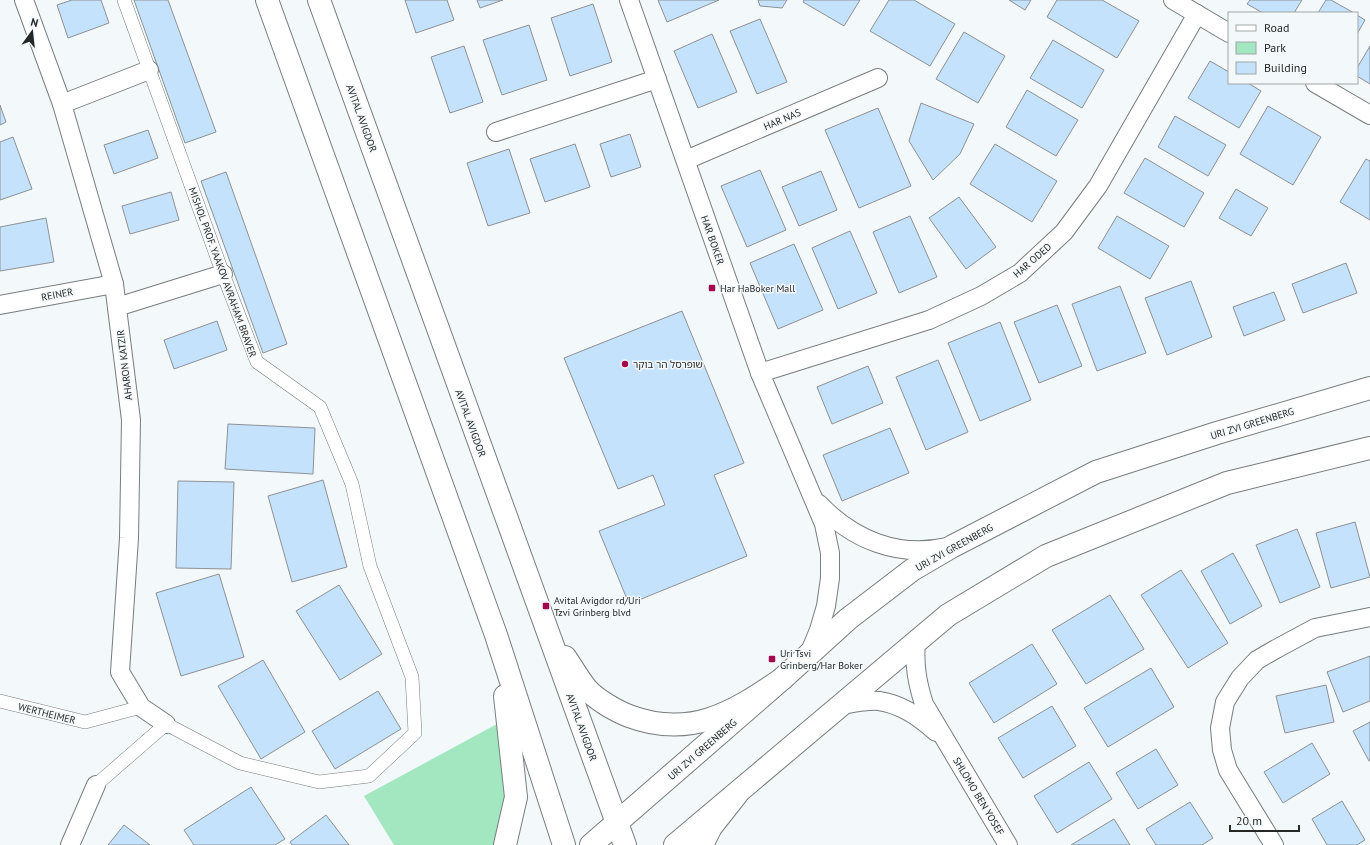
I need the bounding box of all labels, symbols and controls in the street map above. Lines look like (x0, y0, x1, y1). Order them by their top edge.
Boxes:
north arrow (12, 12, 52, 52)
legend (1228, 12, 1358, 84)
text: N (29, 15, 40, 30)
text: Road (1264, 20, 1289, 35)
text: Park (1264, 40, 1286, 55)
text: Building (1264, 60, 1307, 75)
street label: AVITAL AVIGDOR (343, 82, 380, 154)
street label: HAR NAS (762, 106, 803, 133)
street label: MISHOL PROF. YAAKOV AVRAHAM BRAVER (186, 185, 259, 359)
street label: HAR BOKER (698, 214, 727, 267)
street label: HAR ODED (1011, 240, 1054, 281)
place label: Har HaBoker Mall (720, 282, 795, 295)
marker: Har HaBoker Mall (707, 283, 717, 293)
street label: REINER (40, 285, 74, 304)
street label: AHARON KATZIR (114, 329, 135, 401)
place label: שופרסל הר בוקר (633, 358, 703, 371)
marker: שופרסל הר בוקר (620, 359, 630, 369)
street label: AVITAL AVIGDOR (452, 387, 489, 459)
street label: URI ZVI GREENBERG (1209, 405, 1296, 442)
street label: URI ZVI GREENBERG (913, 521, 995, 574)
place label: Avital Avigdor rd/Uri Tzvi Grinberg blvd (554, 594, 641, 619)
marker: Avital Avigdor rd/Uri Tzvi Grinberg blvd (541, 601, 551, 611)
place label: Uri Tsvi Grinberg/Har Boker (780, 647, 863, 672)
marker: Uri Tsvi Grinberg/Har Boker (767, 654, 777, 664)
street label: AVITAL AVIGDOR (563, 691, 600, 763)
street label: WERTHEIMER (17, 700, 77, 727)
street label: URI ZVI GREENBERG (665, 716, 739, 783)
street label: SHLOMO BEN YOSEF (950, 755, 1007, 838)
scale bar (1230, 807, 1299, 833)
text: 20 m (1236, 813, 1262, 828)

